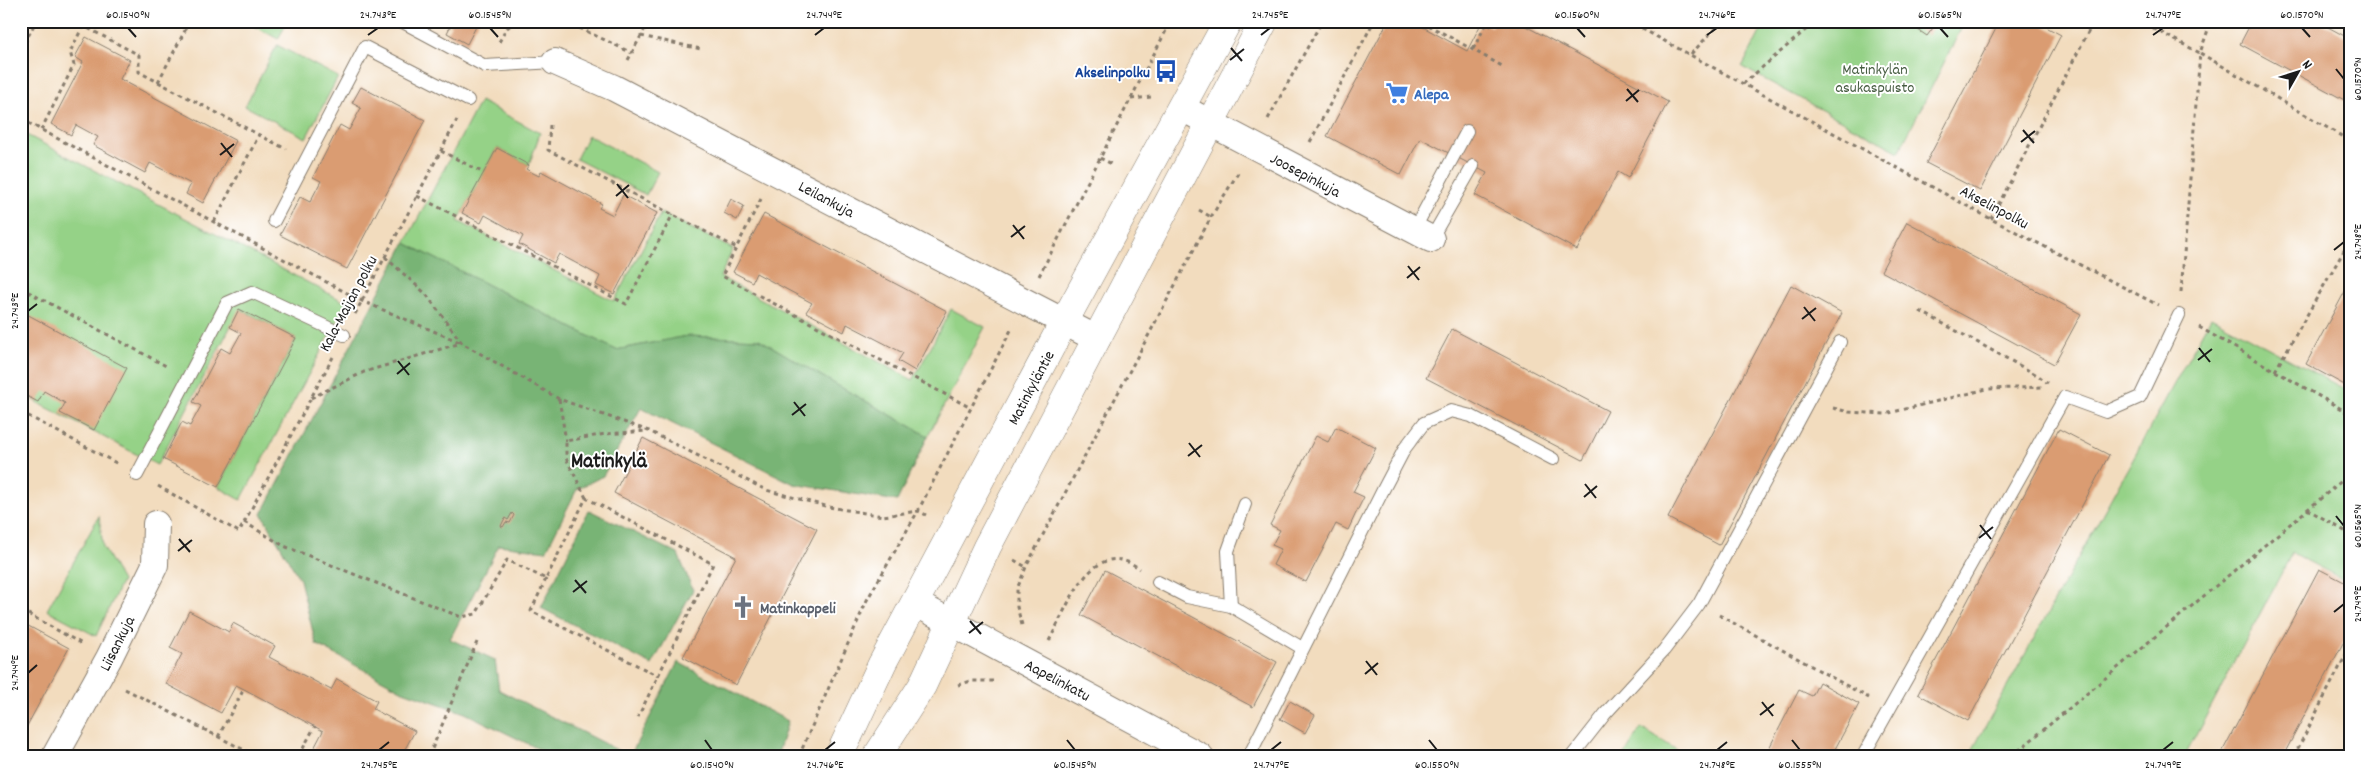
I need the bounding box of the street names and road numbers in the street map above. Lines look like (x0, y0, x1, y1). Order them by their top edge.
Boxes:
street label: Joosepinkuja (1266, 148, 1345, 205)
street label: Leilankuja (794, 176, 858, 225)
street label: Akselinpolku (1955, 180, 2032, 236)
street label: Kala-Maijan polku (314, 252, 384, 356)
street label: Matinkyläntie (1003, 347, 1061, 429)
street label: Liisankuja (95, 612, 142, 676)
street label: Aapelinkatu (1020, 654, 1094, 708)

